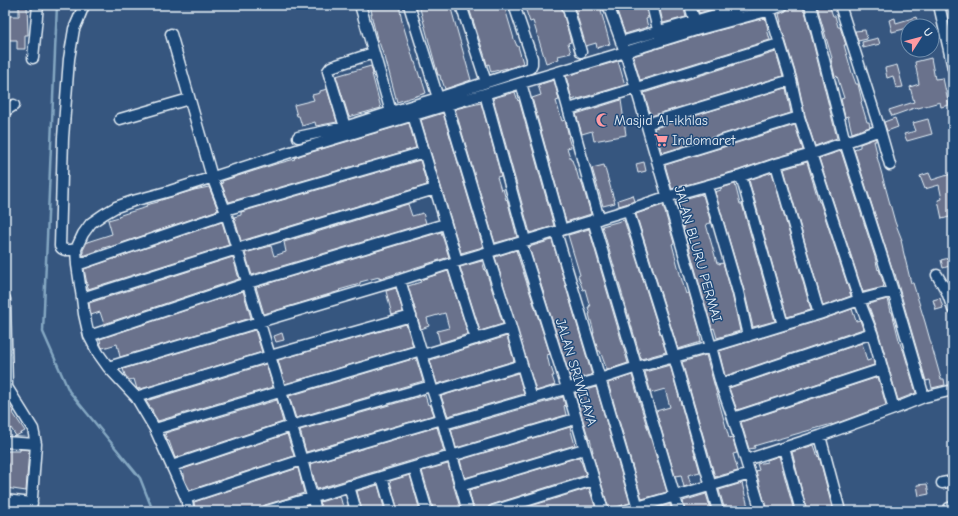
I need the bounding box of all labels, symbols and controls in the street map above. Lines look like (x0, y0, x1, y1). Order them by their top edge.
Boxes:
north arrow (900, 18, 940, 58)
text: U (920, 26, 935, 39)
mosque icon: Masjid Al-ikhlas (595, 112, 611, 128)
place label: Masjid Al-ikhlas (614, 112, 708, 129)
supermarket icon: Indomaret (653, 132, 669, 148)
place label: Indomaret (672, 132, 736, 149)
street label: JALAN BLURU PERMAI (670, 184, 726, 324)
street label: JALAN SRIWIJAYA (552, 316, 600, 428)

